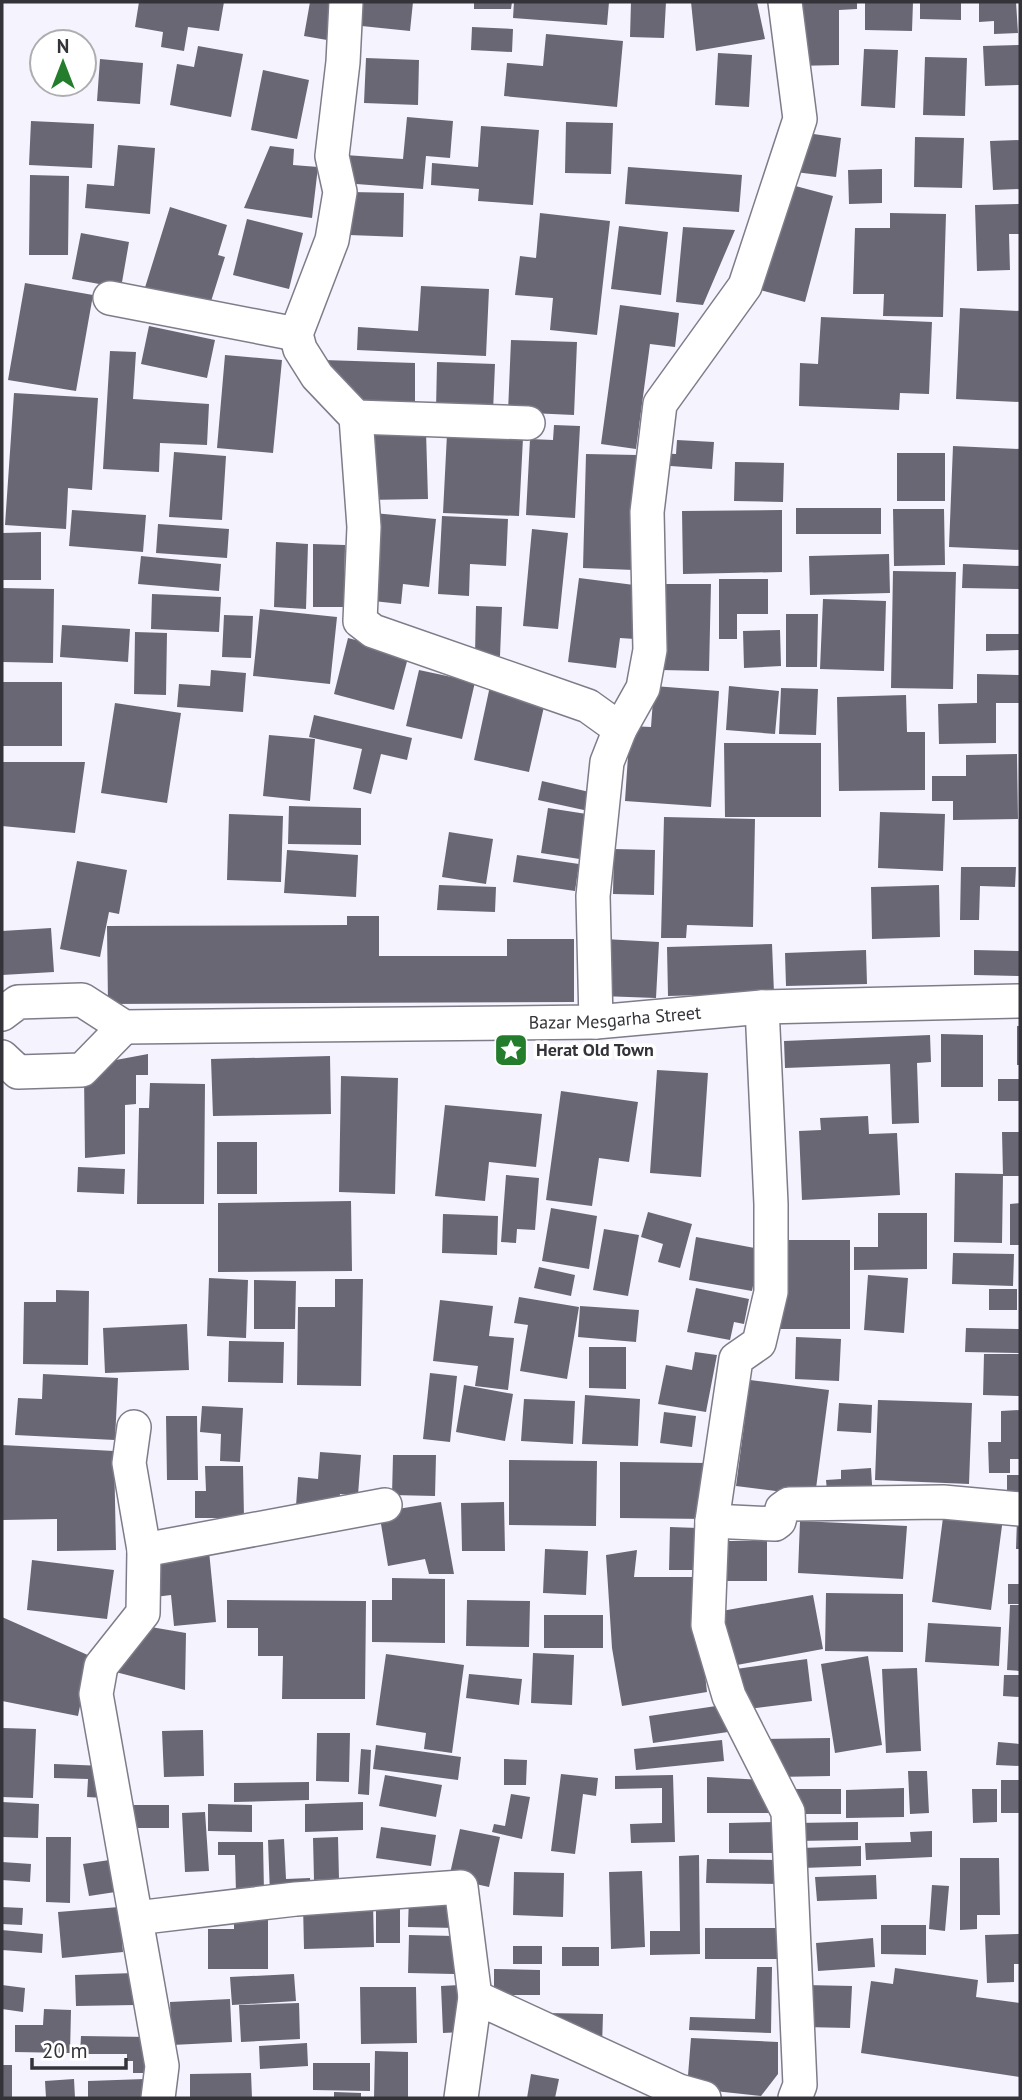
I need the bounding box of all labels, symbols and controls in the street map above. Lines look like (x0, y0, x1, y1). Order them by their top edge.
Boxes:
north arrow (28, 28, 98, 98)
text: N (57, 34, 69, 58)
street label: Bazar Mesgarha Street (529, 1001, 702, 1034)
place icon: Herat Old Town (492, 1031, 530, 1069)
place label: Herat Old Town (536, 1038, 654, 1061)
scale bar (32, 2026, 126, 2070)
text: 20 m (42, 2037, 88, 2064)

